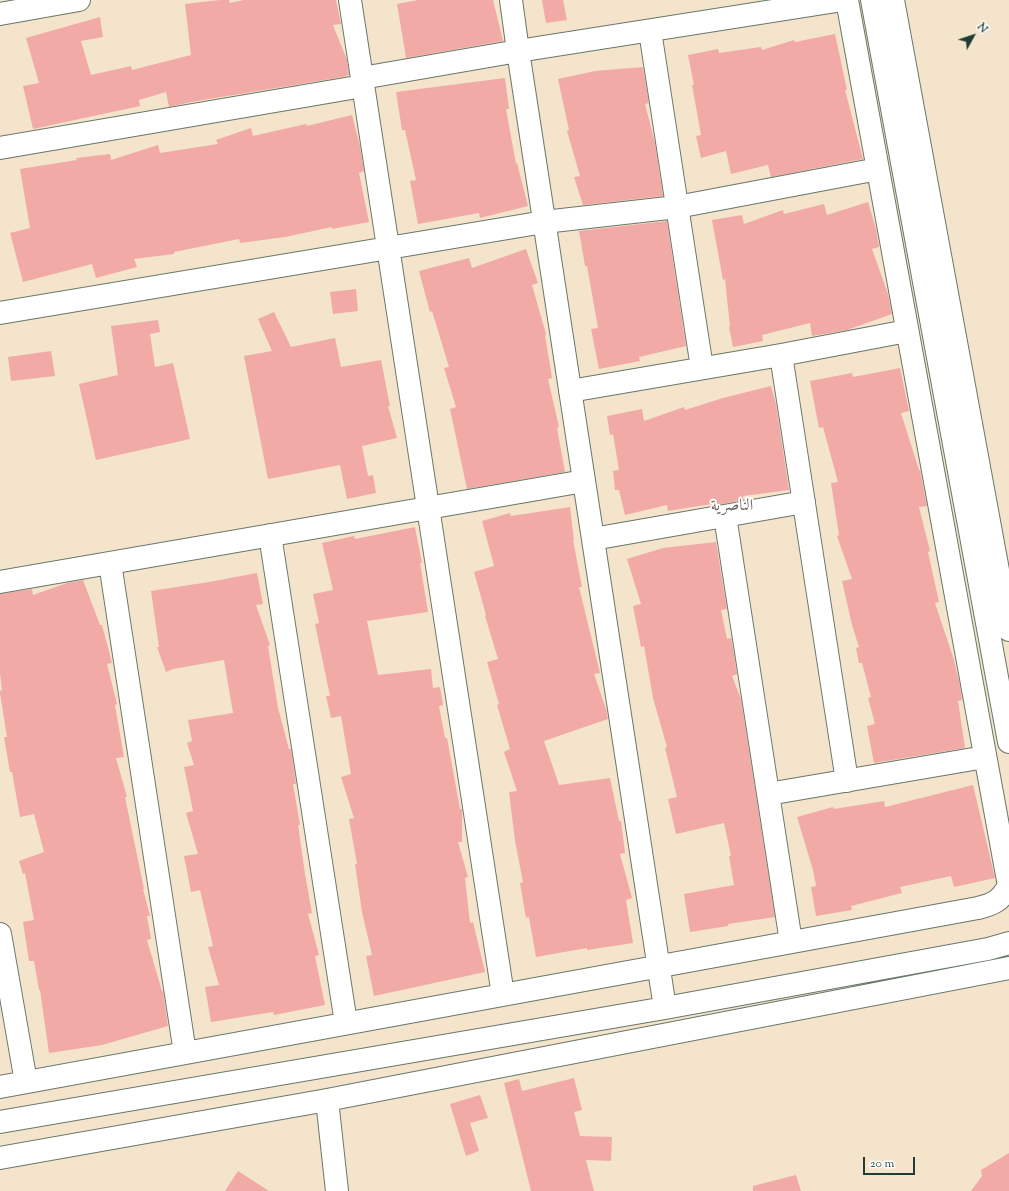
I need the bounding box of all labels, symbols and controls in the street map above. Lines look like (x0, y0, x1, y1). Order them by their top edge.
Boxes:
north arrow (953, 16, 993, 56)
text: N (973, 20, 991, 37)
district label: الناصرية (711, 497, 753, 517)
scale bar (865, 1149, 917, 1175)
text: 20 m (870, 1155, 894, 1173)

